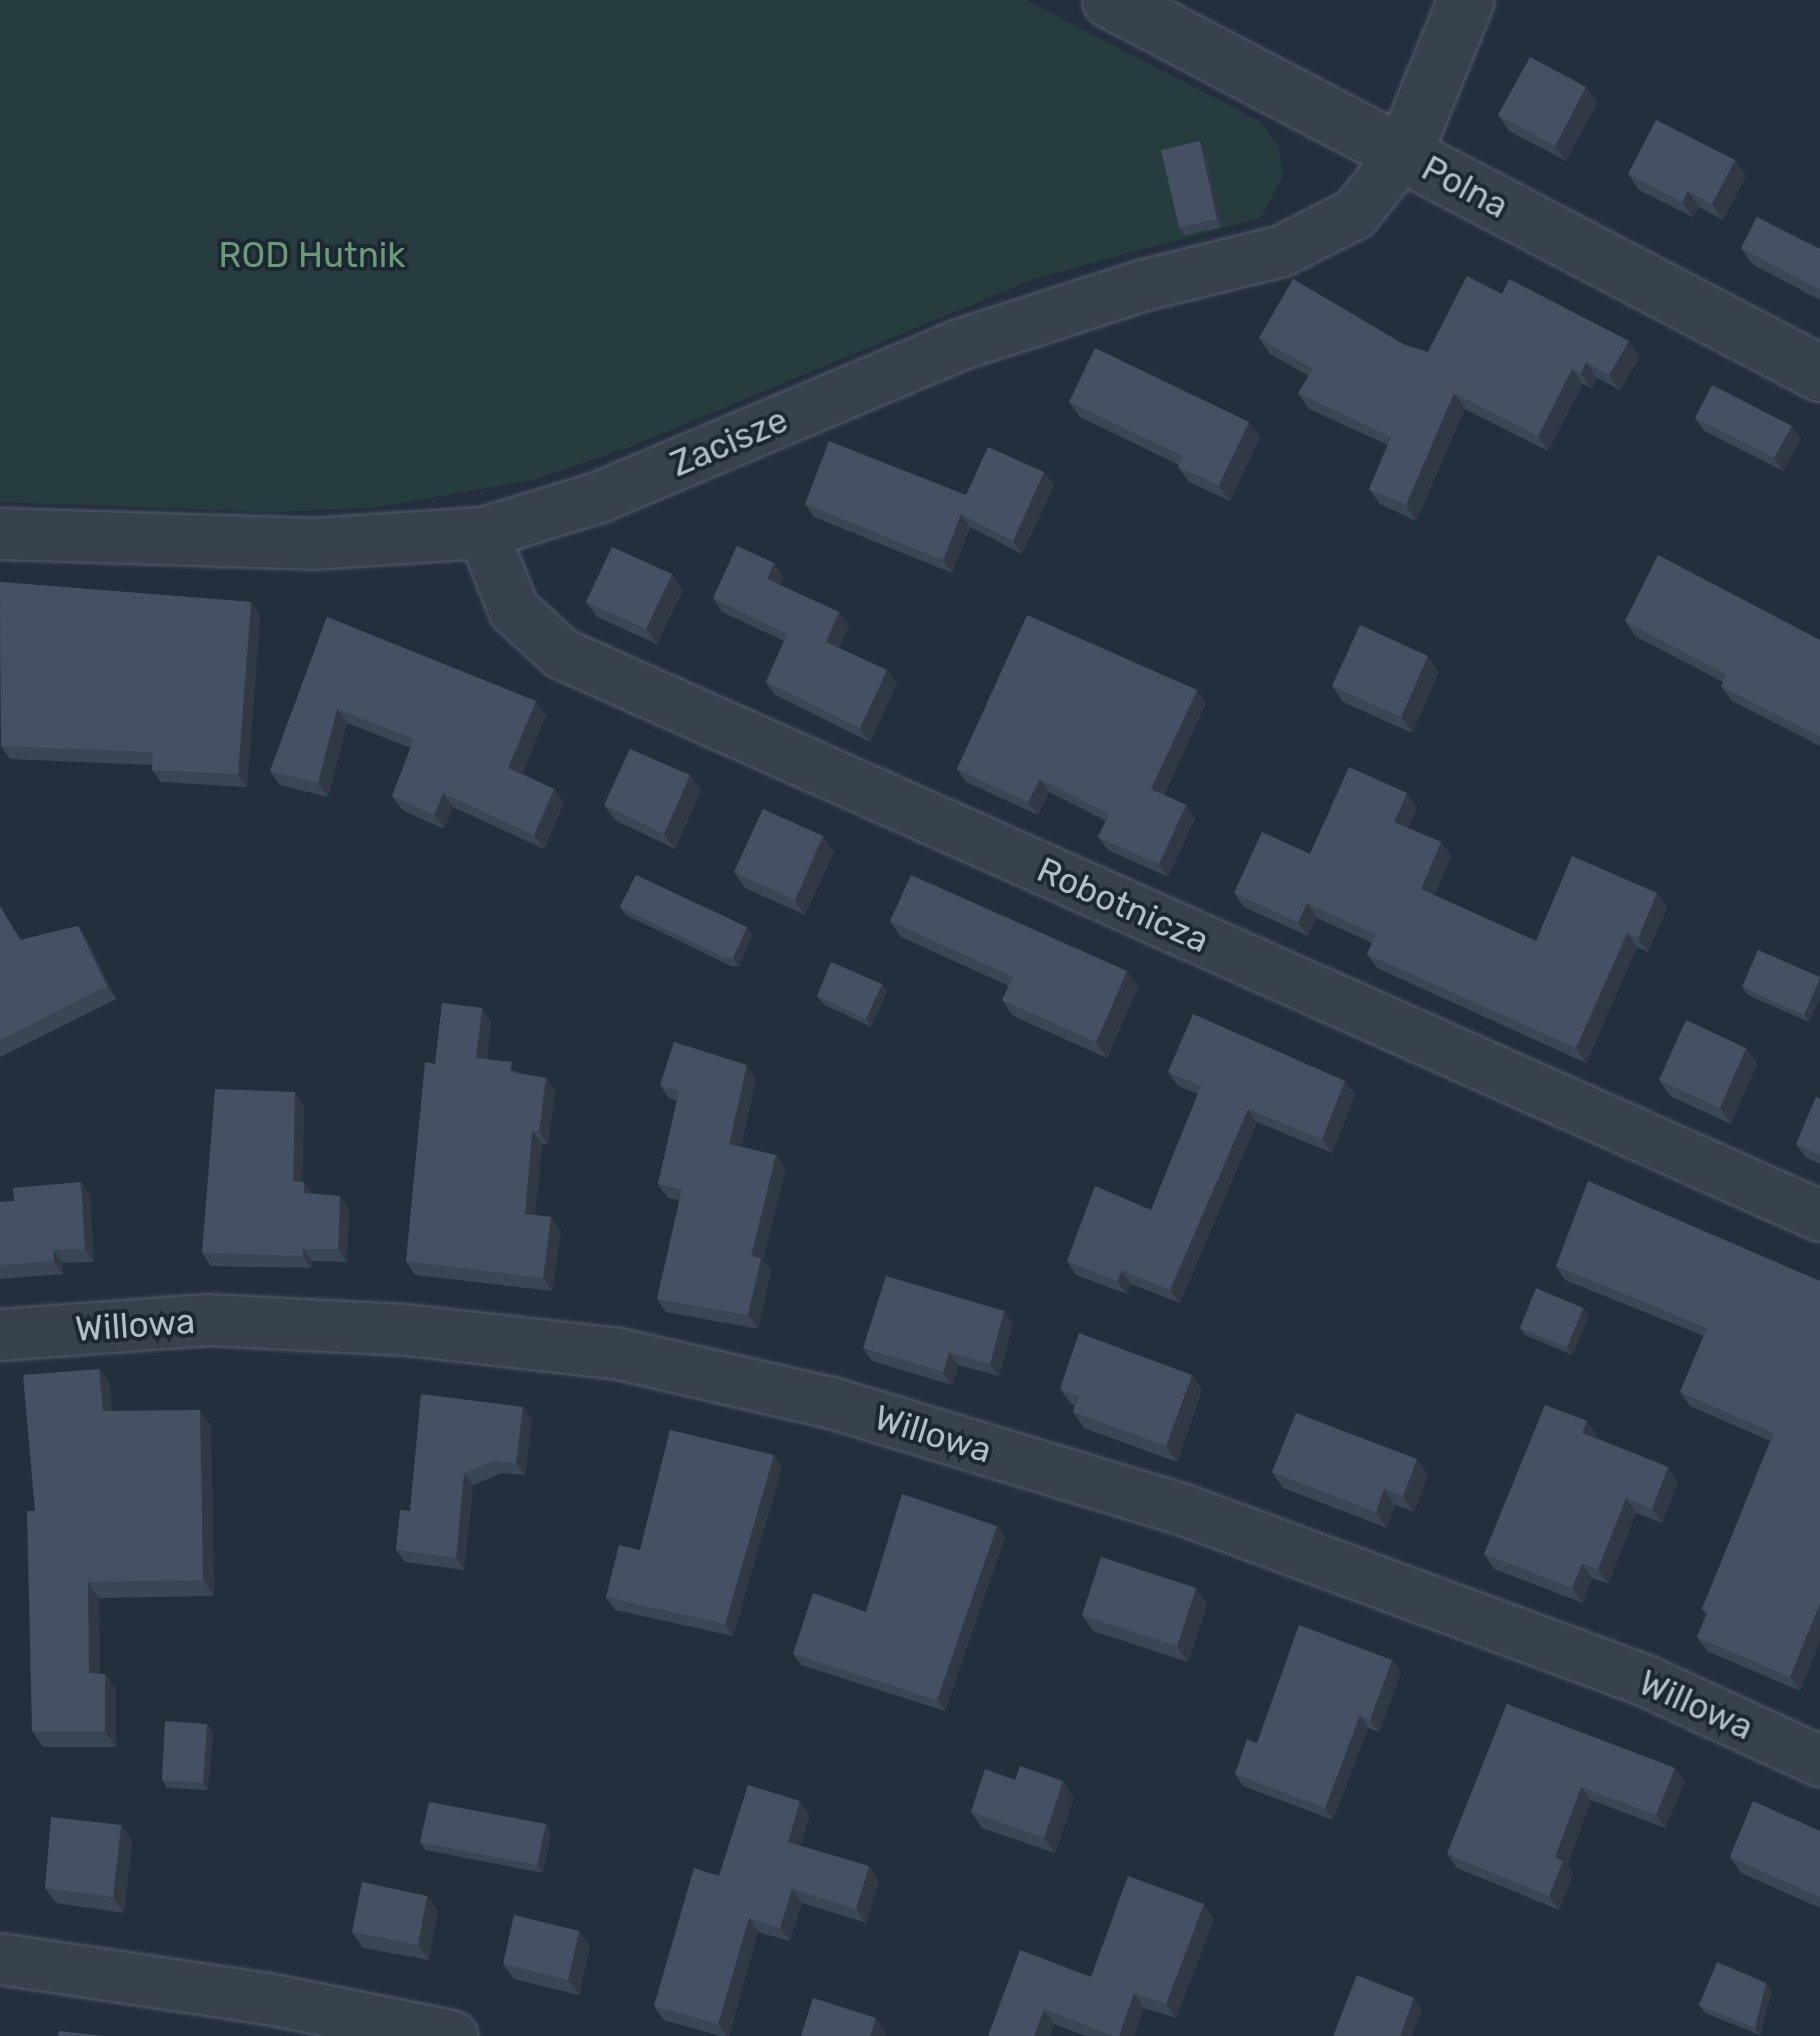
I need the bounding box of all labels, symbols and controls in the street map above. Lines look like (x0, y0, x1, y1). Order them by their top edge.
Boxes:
street label: Polna (1415, 147, 1515, 227)
park label: ROD Hutnik (219, 234, 405, 276)
street label: Zacisze (664, 399, 794, 485)
street label: Robotnicza (1031, 849, 1215, 961)
street label: Willowa (74, 1300, 196, 1350)
street label: Willowa (869, 1396, 997, 1472)
street label: Willowa (1633, 1661, 1759, 1749)

